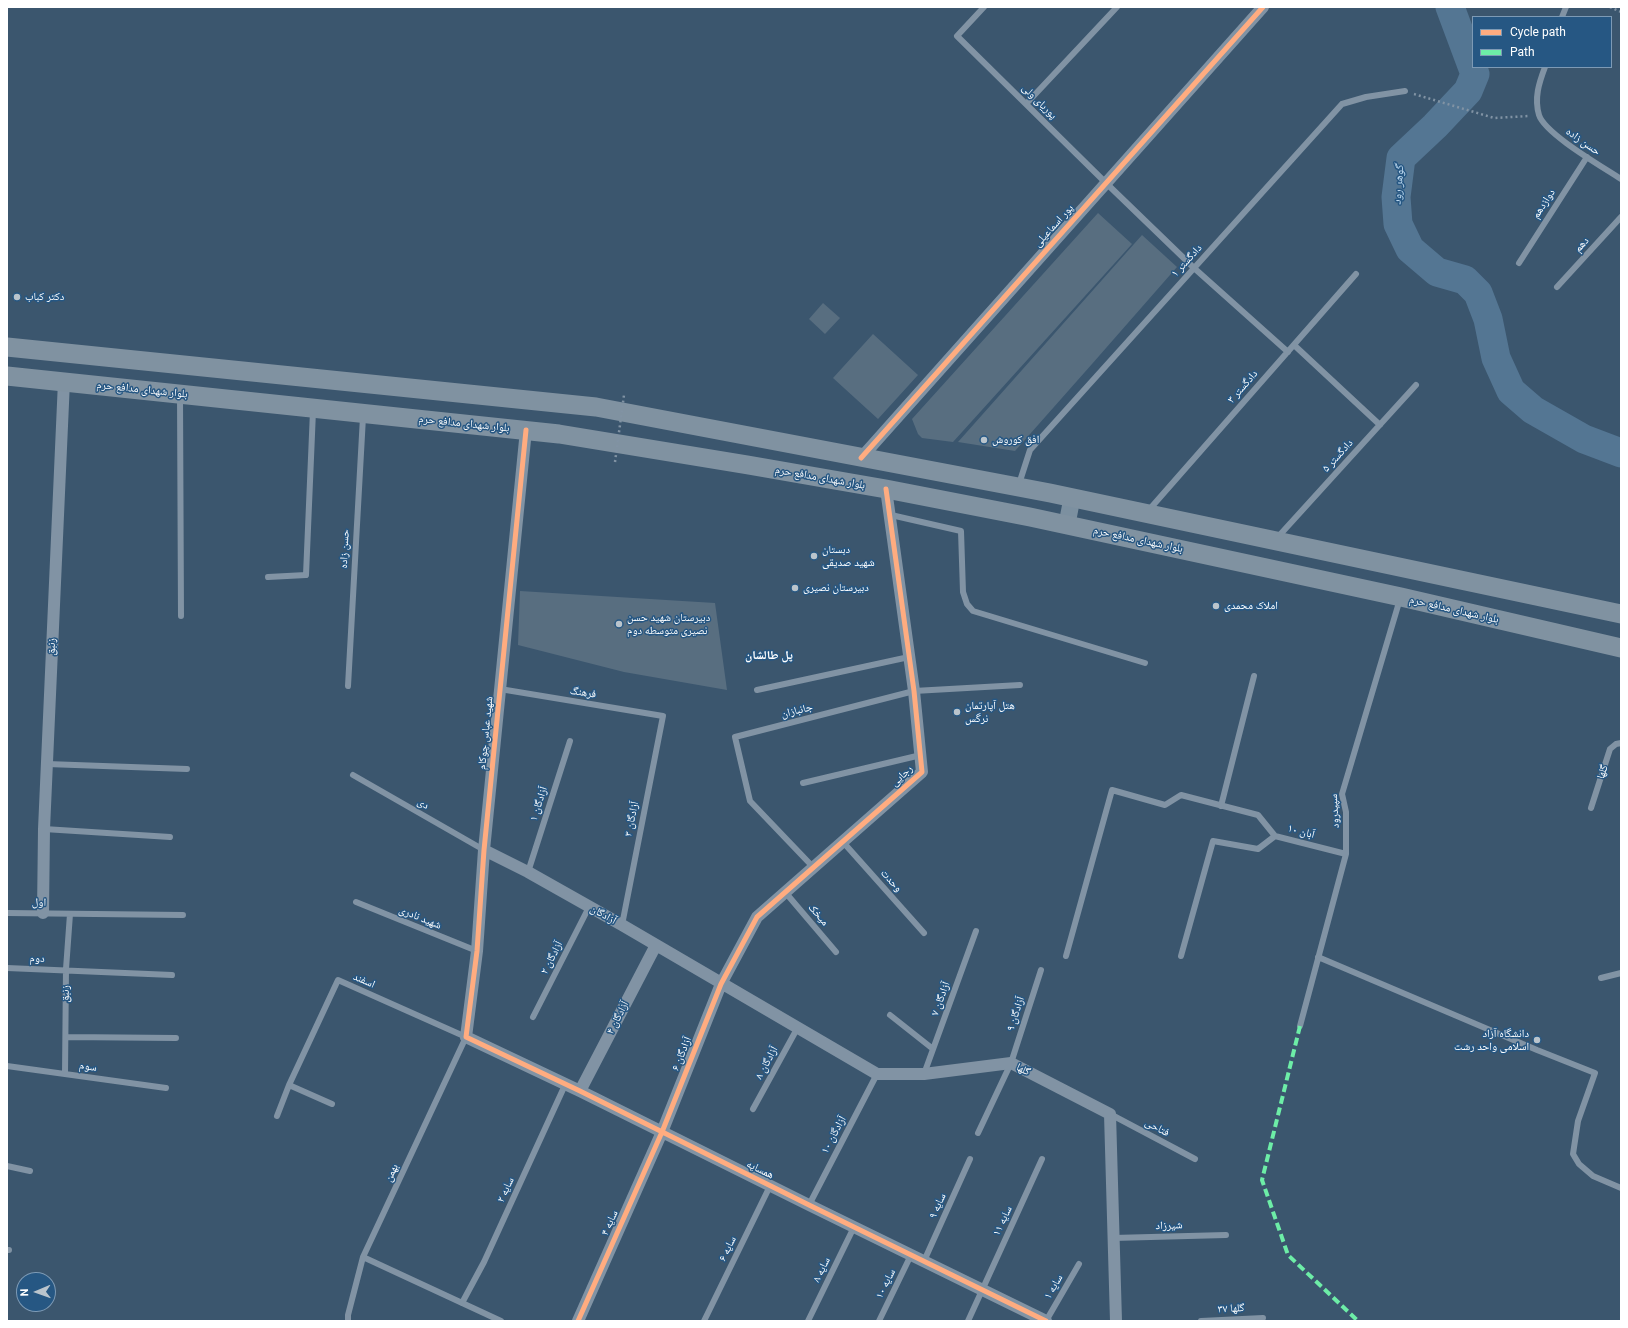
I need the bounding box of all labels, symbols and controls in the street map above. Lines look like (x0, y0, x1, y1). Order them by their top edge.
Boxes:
legend (1472, 16, 1612, 68)
text: Cycle path (1510, 25, 1566, 39)
text: Path (1510, 45, 1535, 59)
street label: پوریای ولی (1019, 82, 1059, 122)
street label: حسن زاده (1563, 125, 1603, 159)
water label: گوهر رود (1390, 165, 1408, 205)
street label: دوازدهم (1530, 187, 1558, 221)
street label: پور اسماعیلی (1031, 202, 1077, 250)
street label: دهم (1572, 235, 1592, 255)
street label: دادگستر ۱ (1169, 242, 1205, 280)
place label: دکتر کباب (25, 290, 64, 304)
marker: دکتر کباب (12, 292, 22, 302)
street label: دادگستر ۳ (1225, 368, 1261, 406)
street label: بلوار شهدای مدافع حرم (96, 379, 188, 401)
street label: بلوار شهدای مدافع حرم (418, 413, 510, 435)
place label: افق کوروش (992, 433, 1039, 447)
marker: افق کوروش (979, 435, 989, 445)
street label: دادگستر ۵ (1320, 437, 1356, 475)
street label: بلوار شهدای مدافع حرم (774, 464, 866, 492)
street label: بلوار شهدای مدافع حرم (1092, 524, 1184, 556)
street label: حسن زاده (337, 529, 353, 569)
place label: دبستان شهید صدیقی (822, 543, 875, 569)
marker: دبستان شهید صدیقی (809, 551, 819, 561)
place label: دبیرستان نصیری (803, 581, 869, 595)
marker: دبیرستان نصیری (790, 583, 800, 593)
street label: بلوار شهدای مدافع حرم (1408, 593, 1500, 627)
place label: املاک محمدی (1224, 599, 1278, 613)
marker: املاک محمدی (1211, 601, 1221, 611)
place label: دبیرستان شهید حسن نصیری متوسطه دوم (627, 611, 710, 637)
marker: دبیرستان شهید حسن نصیری متوسطه دوم (614, 619, 624, 629)
street label: زنبق (45, 638, 59, 656)
district label: پل طالشان (745, 649, 793, 663)
street label: فرهنگ (569, 684, 597, 702)
street label: شهید عباس چوکام (476, 696, 496, 770)
place label: هتل آپارتمان نرگس (965, 699, 1015, 725)
street label: جانبازان (780, 701, 814, 721)
marker: هتل آپارتمان نرگس (952, 707, 962, 717)
street label: رجایی (888, 763, 916, 789)
street label: گلها (1595, 763, 1611, 781)
street label: آزادگان ۱ (527, 785, 551, 823)
street label: سپیدرود (1328, 794, 1342, 828)
street label: دی (415, 795, 431, 813)
street label: آزادگان ۳ (622, 800, 642, 838)
street label: آبان ۱۰ (1286, 822, 1316, 842)
street label: وحدت (877, 867, 905, 895)
street label: اول (32, 896, 46, 910)
street label: میخک (805, 901, 831, 929)
street label: آزادگان (588, 902, 618, 928)
street label: شهید نادری (397, 904, 443, 932)
street label: آزادگان ۲ (538, 939, 566, 977)
street label: دوم (29, 952, 45, 966)
street label: اسفند (351, 970, 377, 992)
street label: آزادگان ۷ (929, 980, 953, 1018)
street label: زنبق (59, 985, 73, 1003)
street label: آزادگان ۹ (1004, 995, 1028, 1033)
street label: آزادگان ۴ (604, 999, 632, 1037)
place label: دانشگاه آزاد اسلامی واحد رشت (1454, 1027, 1529, 1053)
street label: آزادگان ۶ (669, 1035, 695, 1073)
marker: دانشگاه آزاد اسلامی واحد رشت (1532, 1035, 1542, 1045)
street label: آزادگان ۸ (753, 1044, 781, 1082)
street label: سوم (78, 1059, 98, 1075)
street label: گلها (1014, 1061, 1032, 1079)
street label: آزادگان ۱۰ (819, 1114, 849, 1156)
street label: فتاحی (1142, 1116, 1172, 1140)
street label: همسایه (744, 1158, 776, 1182)
street label: بهمن (382, 1162, 402, 1184)
street label: سایه ۲ (494, 1175, 518, 1205)
street label: سایه ۹ (927, 1191, 949, 1221)
street label: سایه ۱۱ (990, 1204, 1016, 1238)
street label: سایه ۴ (599, 1208, 621, 1238)
street label: شیرزاد (1155, 1219, 1183, 1233)
street label: سایه ۶ (716, 1234, 740, 1264)
street label: سایه ۸ (810, 1255, 834, 1285)
street label: سایه ۱۰ (873, 1267, 899, 1301)
north arrow (16, 1272, 56, 1312)
street label: سایه ۱ (1042, 1272, 1066, 1302)
text: N (18, 1288, 31, 1297)
street label: گلها ۳۷ (1217, 1302, 1245, 1316)

